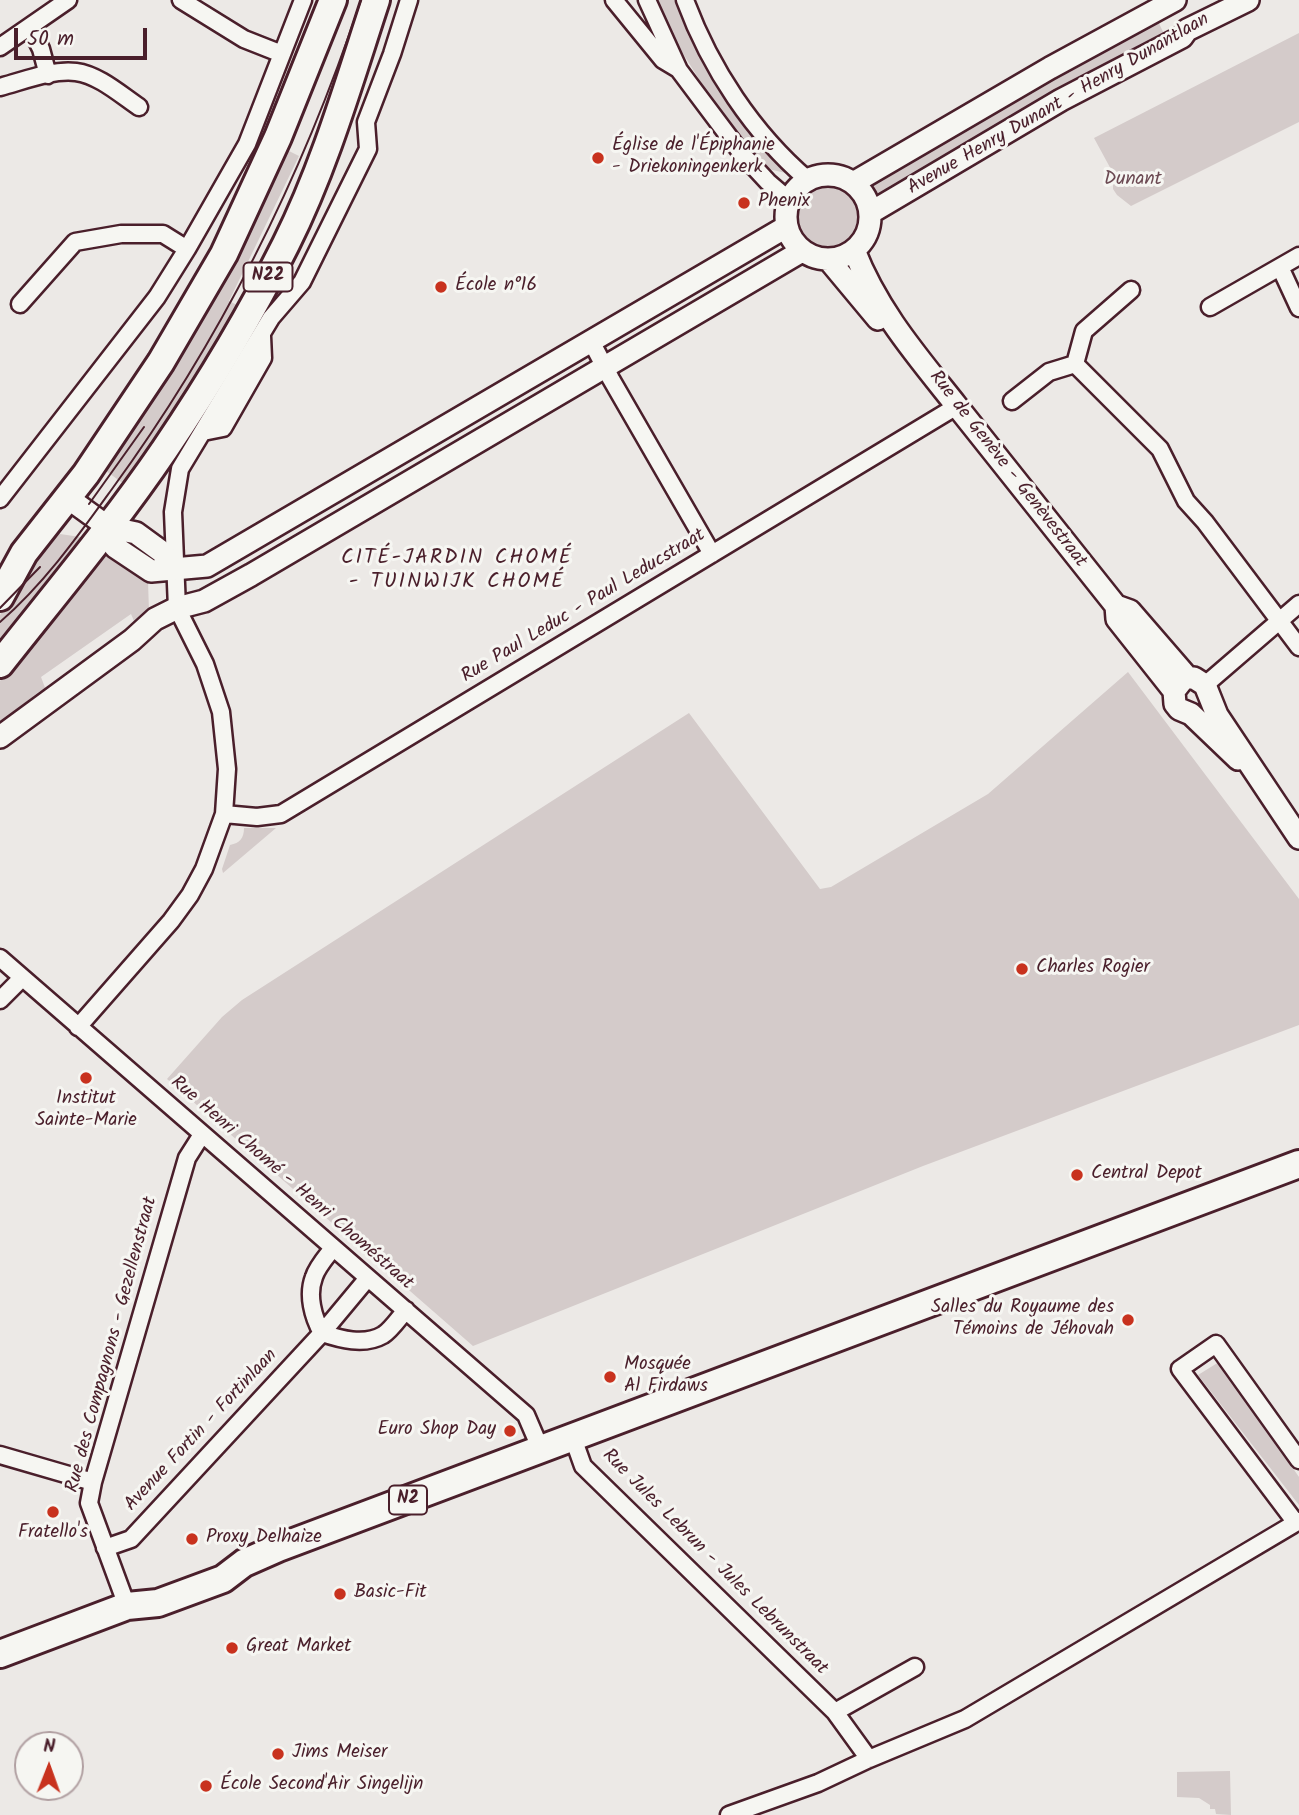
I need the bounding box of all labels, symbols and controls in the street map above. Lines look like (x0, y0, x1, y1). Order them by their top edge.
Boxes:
street label: Avenue Henry Dunant - Henry Dunantlaan (904, 9, 1214, 201)
scale bar (18, 14, 150, 58)
text: 50 m (27, 23, 74, 56)
place label: Église de l'Épiphanie - Driekoningenkerk (612, 136, 775, 180)
marker: Église de l'Épiphanie - Driekoningenkerk (590, 150, 606, 166)
park label: Dunant (1104, 170, 1162, 192)
place label: Phenix (758, 192, 810, 214)
marker: Phenix (736, 195, 752, 211)
road number: N22 (244, 262, 292, 292)
place label: École n°16 (455, 276, 537, 298)
marker: École n°16 (433, 279, 449, 295)
street label: Rue de Genève - Genèvestraat (923, 367, 1091, 573)
street label: Rue Paul Leduc - Paul Leducstraat (458, 525, 710, 689)
district label: CITÉ-JARDIN CHOMÉ - TUINWIJK CHOMÉ (343, 546, 571, 596)
place label: Charles Rogier (1036, 958, 1150, 980)
marker: Charles Rogier (1014, 961, 1030, 977)
marker: Institut Sainte-Marie (78, 1070, 94, 1086)
street label: Rue Henri Chomé - Henri Choméstraat (165, 1072, 417, 1296)
place label: Institut Sainte-Marie (35, 1089, 137, 1133)
place label: Central Depot (1091, 1164, 1202, 1186)
marker: Central Depot (1069, 1167, 1085, 1183)
street label: Rue des Compagnons - Gezellenstraat (62, 1195, 164, 1495)
place label: Salles du Royaume des Témoins de Jéhovah (931, 1298, 1114, 1342)
marker: Salles du Royaume des Témoins de Jéhovah (1120, 1312, 1136, 1328)
street label: Avenue Fortin - Fortinlaan (121, 1345, 283, 1517)
place label: Mosquée Al Firdaws (624, 1355, 708, 1399)
marker: Mosquée Al Firdaws (602, 1369, 618, 1385)
place label: Euro Shop Day (378, 1420, 496, 1442)
marker: Euro Shop Day (502, 1423, 518, 1439)
street label: Rue Jules Lebrun - Jules Lebrunstraat (596, 1445, 832, 1681)
road number: N2 (389, 1485, 427, 1514)
marker: Fratello's (45, 1504, 61, 1520)
place label: Fratello's (18, 1523, 88, 1545)
place label: Proxy Delhaize (206, 1528, 322, 1550)
marker: Proxy Delhaize (184, 1531, 200, 1547)
place label: Basic-Fit (354, 1583, 427, 1605)
marker: Basic-Fit (332, 1586, 348, 1602)
place label: Great Market (246, 1637, 351, 1659)
marker: Great Market (224, 1640, 240, 1656)
north arrow (14, 1731, 84, 1801)
text: N (43, 1732, 56, 1762)
place label: Jims Meiser (292, 1743, 387, 1765)
marker: Jims Meiser (270, 1746, 286, 1762)
place label: École Second'Air Singelijn (220, 1775, 423, 1797)
marker: École Second'Air Singelijn (198, 1778, 214, 1794)

